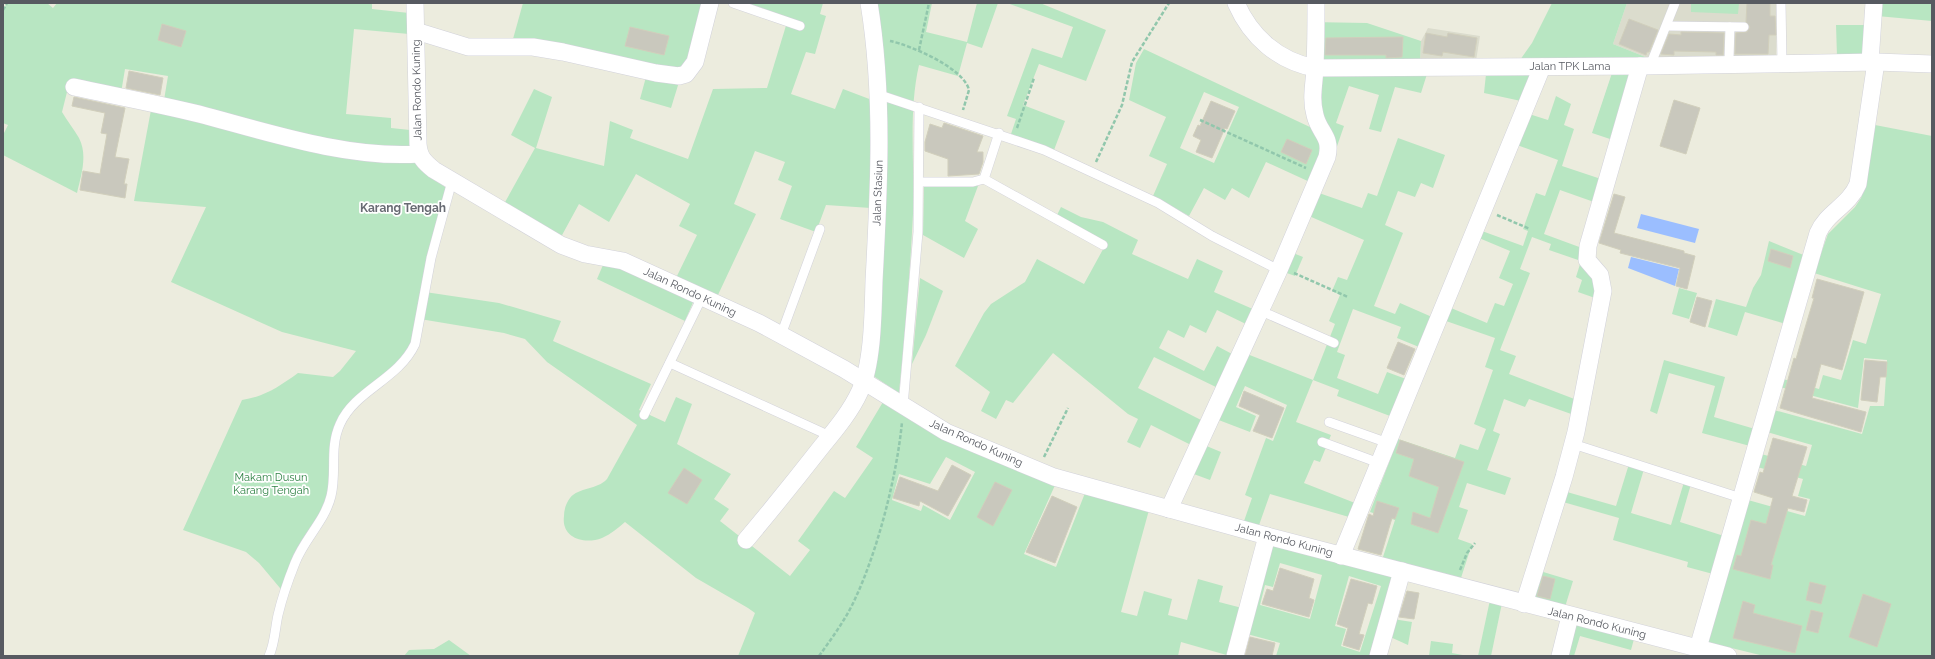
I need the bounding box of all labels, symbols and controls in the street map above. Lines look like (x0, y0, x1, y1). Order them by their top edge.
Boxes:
street label: Jalan Rondo Kuning (410, 39, 424, 141)
street label: Jalan TPK Lama (1530, 60, 1610, 73)
street label: Jalan Stasiun (870, 160, 886, 226)
district label: Karang Tengah (360, 201, 446, 215)
street label: Jalan Rondo Kuning (641, 265, 739, 319)
street label: Jalan Rondo Kuning (927, 417, 1025, 469)
park label: Makam Dusun Karang Tengah (233, 471, 309, 497)
street label: Jalan Rondo Kuning (1234, 521, 1334, 559)
street label: Jalan Rondo Kuning (1546, 604, 1648, 642)

